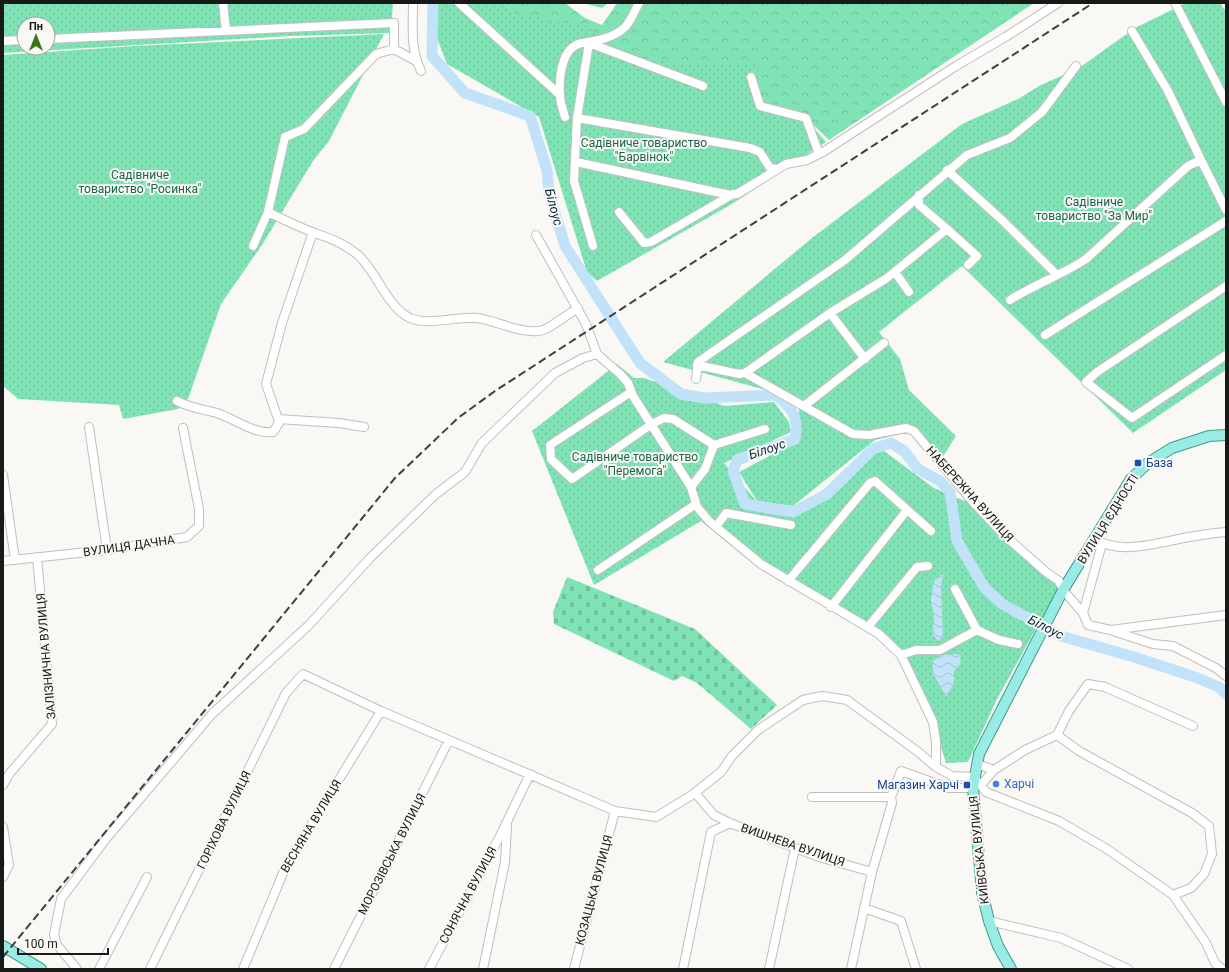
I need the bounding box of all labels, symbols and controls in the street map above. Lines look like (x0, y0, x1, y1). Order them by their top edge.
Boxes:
north arrow (16, 16, 56, 56)
text: Пн (29, 20, 43, 33)
park label: Садівниче товариство "Барвінок" (581, 136, 707, 164)
park label: Садівниче товариство "Росинка" (79, 168, 202, 196)
water label: Білоус (542, 187, 566, 228)
park label: Садівниче товариство "За Мир" (1036, 195, 1152, 223)
water label: Білоус (747, 436, 788, 462)
street label: НАБЕРЕЖНА ВУЛИЦЯ (923, 443, 1017, 545)
park label: Садівниче товариство "Перемога" (572, 450, 698, 478)
place label: База (1146, 456, 1173, 470)
marker: База (1133, 458, 1143, 468)
street label: ВУЛИЦЯ ЄДНОСТІ (1075, 472, 1141, 566)
street label: ВУЛИЦЯ ДАЧНА (82, 533, 176, 559)
street label: ЗАЛІЗНИЧНА ВУЛИЦЯ (34, 592, 58, 720)
water label: Білоус (1026, 612, 1067, 642)
street label: ГОРІХОВА ВУЛИЦЯ (194, 769, 254, 871)
street label: ВЕСНЯНА ВУЛИЦЯ (278, 777, 344, 875)
place label: Харчі (1004, 777, 1034, 791)
place label: Магазин Харчі (877, 778, 959, 792)
marker: Харчі (991, 779, 1001, 789)
marker: Магазин Харчі (962, 780, 972, 790)
street label: МОРОЗІВСЬКА ВУЛИЦЯ (355, 791, 429, 917)
street label: КИЇВСЬКА ВУЛИЦЯ (965, 795, 992, 905)
street label: ВИШНЕВА ВУЛИЦЯ (739, 821, 847, 869)
street label: КОЗАЦЬКА ВУЛИЦЯ (573, 833, 615, 947)
street label: СОНЯЧНА ВУЛИЦЯ (436, 844, 500, 946)
scale bar (18, 930, 108, 956)
text: 100 m (24, 937, 58, 951)

